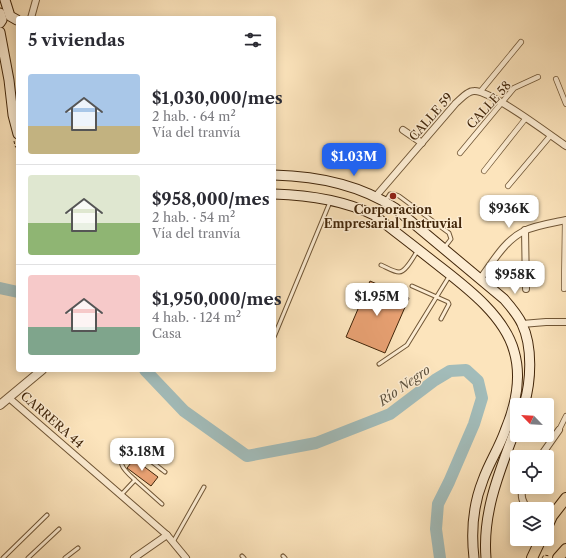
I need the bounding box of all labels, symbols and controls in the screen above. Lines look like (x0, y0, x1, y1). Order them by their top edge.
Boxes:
icon: filters (242, 29, 264, 51)
text: 5 viviendas (28, 30, 125, 50)
street label: CALLE 58 (463, 78, 514, 132)
text: $1,030,000/mes (152, 88, 283, 108)
icon: home (60, 90, 108, 138)
street label: CALLE 59 (406, 90, 456, 144)
text: 2 hab. · 64 m² (152, 108, 236, 124)
text: Vía del tranvía (152, 124, 240, 140)
pin: $1.03M (321, 143, 387, 177)
text: $1.03M (331, 148, 377, 164)
text: $958,000/mes (152, 189, 270, 209)
icon: home (60, 191, 108, 239)
marker: Corporacion Empresarial Instruvial (388, 191, 398, 201)
pin: $936K (481, 195, 537, 229)
text: $936K (489, 200, 529, 216)
place label: Corporacion Empresarial Instruvial (324, 202, 462, 231)
text: 2 hab. · 54 m² (152, 209, 235, 225)
text: Vía del tranvía (152, 225, 240, 241)
pin: $958K (487, 261, 543, 295)
text: $958K (495, 266, 535, 282)
pin: $1.95M (344, 283, 410, 317)
text: $1.95M (354, 288, 400, 304)
text: $1,950,000/mes (152, 289, 282, 309)
icon: home (60, 291, 108, 339)
text: 4 hab. · 124 m² (152, 309, 241, 325)
text: Casa (152, 325, 181, 341)
water label: Río Negro (374, 361, 433, 409)
street label: CARRERA 44 (18, 388, 87, 451)
north arrow (510, 398, 554, 442)
map controls (510, 398, 554, 546)
pin: $3.18M (109, 438, 175, 472)
text: $3.18M (119, 443, 165, 459)
button: locate (510, 450, 554, 494)
button: layers (510, 502, 554, 546)

